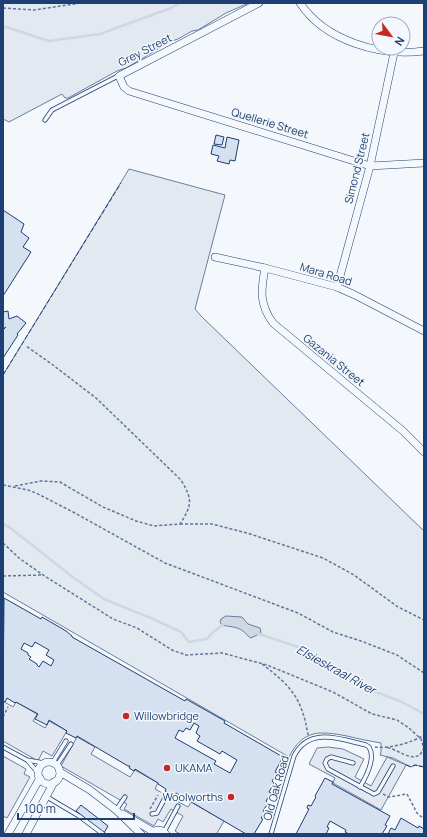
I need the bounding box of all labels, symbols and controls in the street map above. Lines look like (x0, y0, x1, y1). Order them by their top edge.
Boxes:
north arrow (371, 16, 411, 56)
street label: Grey Street (115, 30, 174, 69)
text: N (391, 34, 408, 49)
street label: Quellerie Street (230, 104, 311, 141)
street label: Simond Street (340, 131, 373, 205)
street label: Mara Road (298, 259, 354, 289)
street label: Gazania Street (300, 330, 368, 389)
water label: Elsieskraal River (294, 641, 380, 699)
place label: Willowbridge (134, 708, 200, 723)
marker: Willowbridge (121, 711, 131, 721)
street label: Old Oak Road (259, 754, 292, 822)
place label: UKAMA (175, 760, 212, 775)
marker: UKAMA (162, 763, 172, 773)
place label: Woolworths (162, 789, 223, 804)
marker: Woolworths (226, 792, 236, 802)
scale bar (18, 795, 134, 821)
text: 100 m (24, 800, 56, 817)

